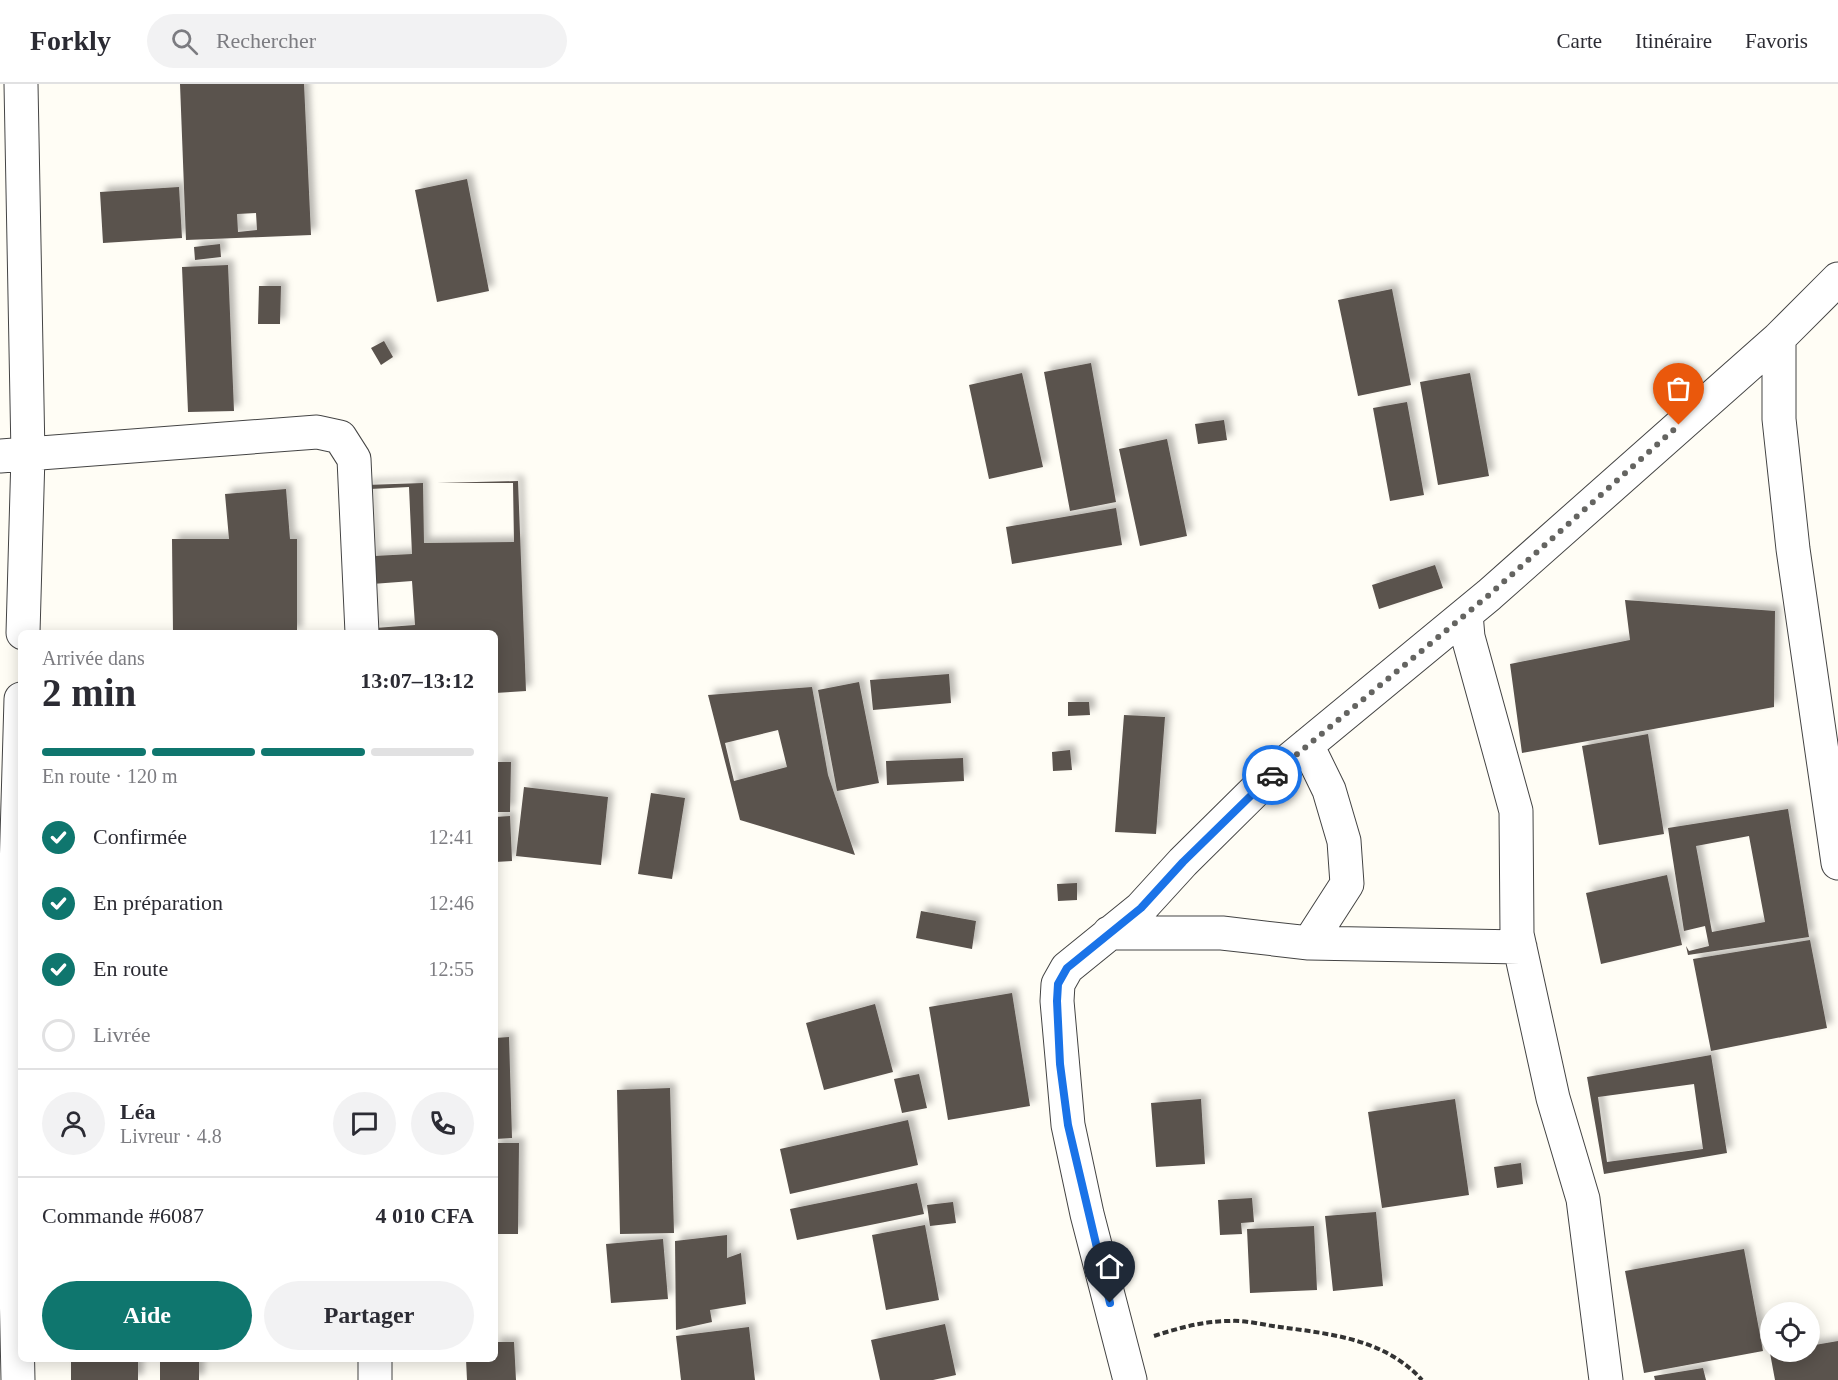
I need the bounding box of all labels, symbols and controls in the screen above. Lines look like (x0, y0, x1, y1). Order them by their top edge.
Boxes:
search box (147, 14, 567, 68)
text: Forkly (30, 25, 111, 56)
icon: search (168, 25, 201, 58)
text: Rechercher (216, 28, 316, 53)
text: Carte (1557, 29, 1602, 53)
text: Itinéraire (1635, 29, 1712, 53)
text: Favoris (1745, 29, 1808, 53)
pin (1653, 363, 1704, 425)
icon: bag (1662, 372, 1695, 405)
text: Arrivée dans (42, 647, 145, 669)
text: 13:07–13:12 (360, 668, 474, 693)
text: 2 min (42, 671, 136, 714)
courier (1242, 745, 1302, 805)
icon: car (1256, 759, 1289, 792)
text: En route · 120 m (42, 765, 178, 787)
icon: check (42, 821, 75, 854)
text: Confirmée (93, 824, 187, 849)
text: 12:41 (428, 826, 474, 848)
icon: check (42, 887, 75, 920)
text: En préparation (93, 890, 223, 915)
text: 12:46 (428, 892, 474, 914)
icon: check (42, 953, 75, 986)
text: En route (93, 956, 168, 981)
text: 12:55 (428, 958, 474, 980)
text: Livrée (93, 1022, 150, 1047)
button: person (42, 1092, 105, 1155)
button: chat (333, 1092, 396, 1155)
button: phone (411, 1092, 474, 1155)
text: Léa (120, 1099, 155, 1124)
text: Livreur · 4.8 (120, 1125, 222, 1147)
text: Commande #6087 (42, 1203, 204, 1228)
text: 4 010 CFA (375, 1203, 474, 1228)
pin (1084, 1241, 1135, 1303)
icon: home (1093, 1250, 1126, 1283)
button: Aide (42, 1281, 252, 1350)
button: Partager (264, 1281, 474, 1350)
map controls (1760, 1302, 1820, 1362)
button: locate (1760, 1302, 1820, 1362)

